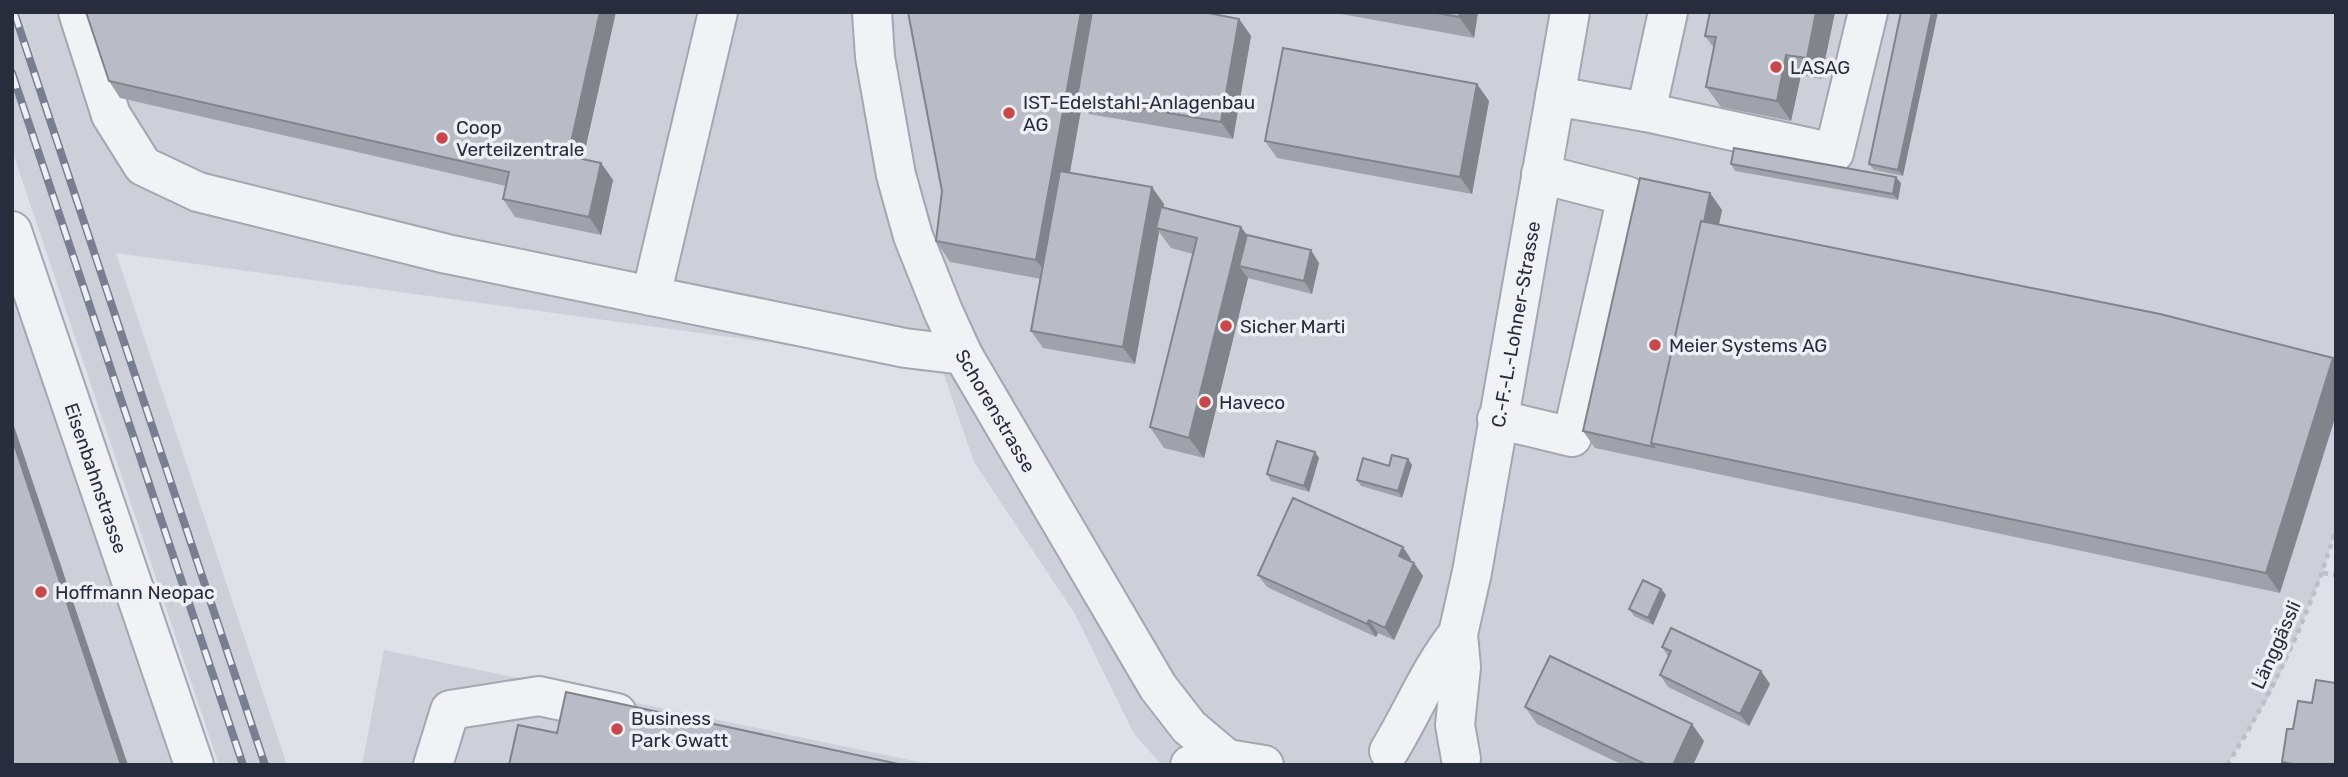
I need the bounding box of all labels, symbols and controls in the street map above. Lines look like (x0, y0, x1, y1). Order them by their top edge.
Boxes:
place label: LASAG (1790, 56, 1850, 79)
marker: LASAG (1768, 59, 1784, 75)
place label: IST-Edelstahl-Anlagenbau AG (1023, 91, 1255, 136)
marker: IST-Edelstahl-Anlagenbau AG (1001, 105, 1017, 121)
place label: Coop Verteilzentrale (456, 116, 584, 161)
marker: Coop Verteilzentrale (434, 130, 450, 146)
street label: C.-F.-L.-Lohner-Strasse (1486, 219, 1545, 429)
place label: Sicher Marti (1240, 315, 1345, 338)
marker: Sicher Marti (1218, 318, 1234, 334)
place label: Meier Systems AG (1669, 334, 1827, 357)
marker: Meier Systems AG (1647, 337, 1663, 353)
street label: Schorenstrasse (951, 345, 1041, 476)
place label: Haveco (1219, 391, 1285, 414)
marker: Haveco (1197, 394, 1213, 410)
street label: Eisenbahnstrasse (60, 400, 133, 556)
place label: Hoffmann Neopac (55, 581, 215, 604)
marker: Hoffmann Neopac (33, 584, 49, 600)
street label: Länggässli (2246, 597, 2306, 693)
place label: Business Park Gwatt (631, 707, 729, 752)
marker: Business Park Gwatt (609, 721, 625, 737)

